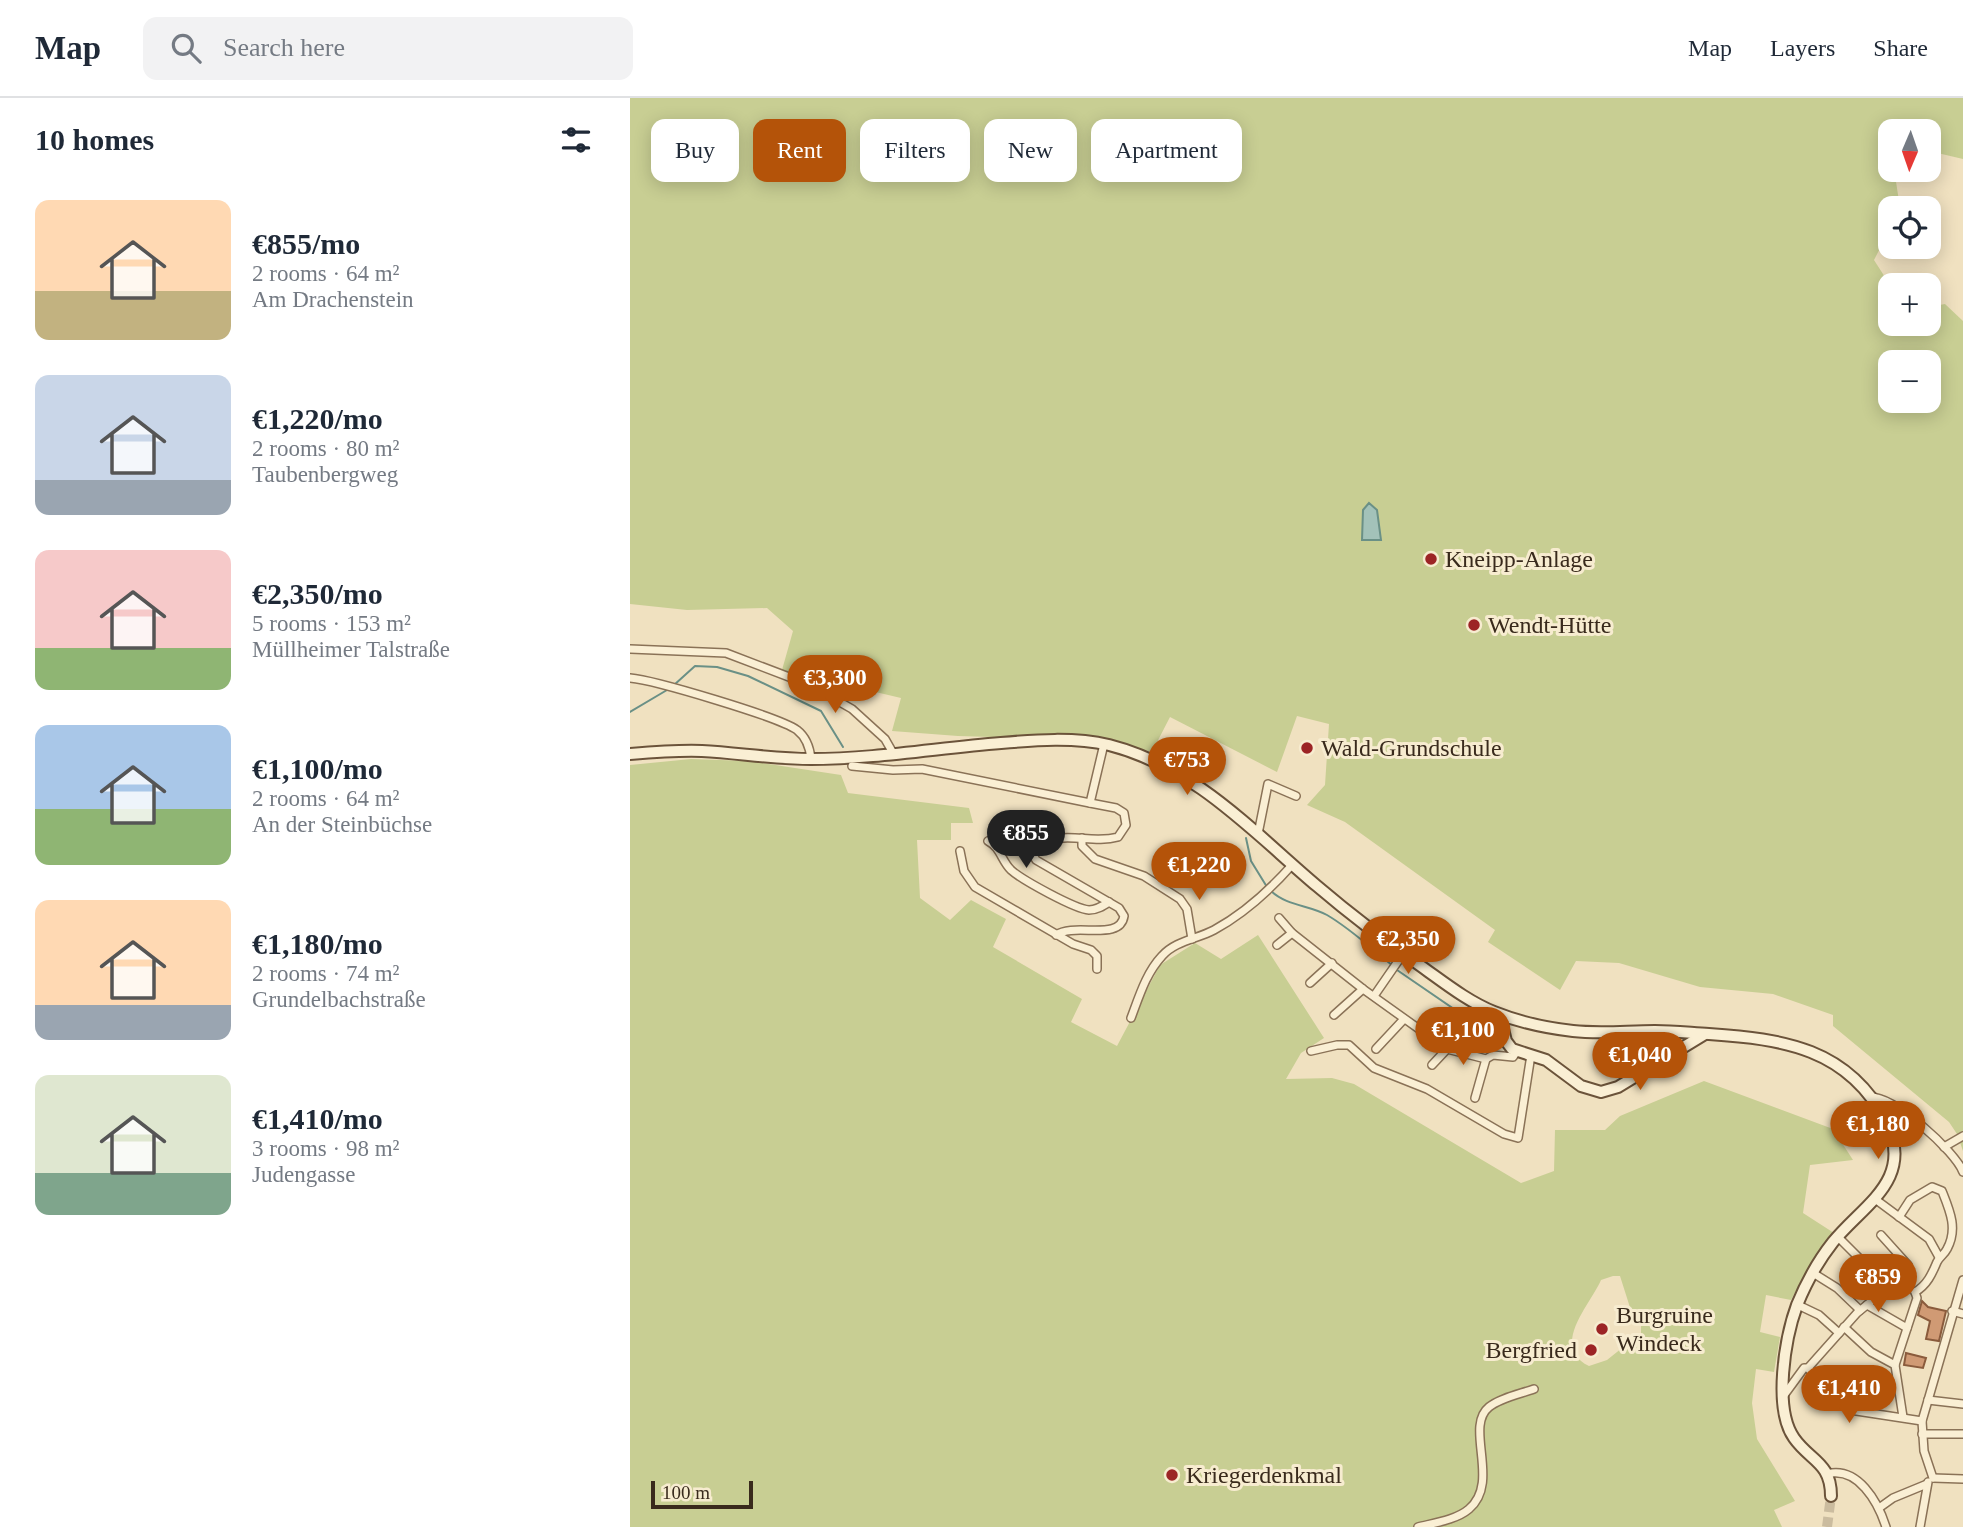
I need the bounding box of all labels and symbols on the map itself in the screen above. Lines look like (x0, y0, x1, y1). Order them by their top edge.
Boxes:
north arrow (1878, 119, 1941, 182)
place label: Kneipp-Anlage (1445, 546, 1593, 572)
marker: Kneipp-Anlage (1423, 551, 1439, 567)
place label: Wendt-Hütte (1488, 612, 1611, 638)
marker: Wendt-Hütte (1466, 617, 1482, 633)
pin: €3,300 (778, 656, 892, 715)
place label: Wald-Grundschule (1321, 735, 1502, 761)
pin: €753 (1146, 738, 1228, 797)
marker: Wald-Grundschule (1299, 740, 1315, 756)
pin: €855 (985, 810, 1067, 870)
pin: €1,220 (1142, 842, 1256, 902)
pin: €2,350 (1351, 916, 1465, 976)
pin: €1,100 (1406, 1007, 1520, 1067)
pin: €1,040 (1583, 1032, 1697, 1092)
pin: €1,180 (1821, 1102, 1935, 1161)
pin: €859 (1837, 1254, 1919, 1314)
place label: Burgruine Windeck (1616, 1302, 1713, 1356)
marker: Burgruine Windeck (1594, 1321, 1610, 1337)
place label: Bergfried (1485, 1337, 1577, 1363)
marker: Bergfried (1583, 1342, 1599, 1358)
pin: €1,410 (1792, 1366, 1906, 1425)
place label: Kriegerdenkmal (1186, 1462, 1342, 1488)
marker: Kriegerdenkmal (1164, 1467, 1180, 1483)
scale bar (651, 1478, 752, 1510)

